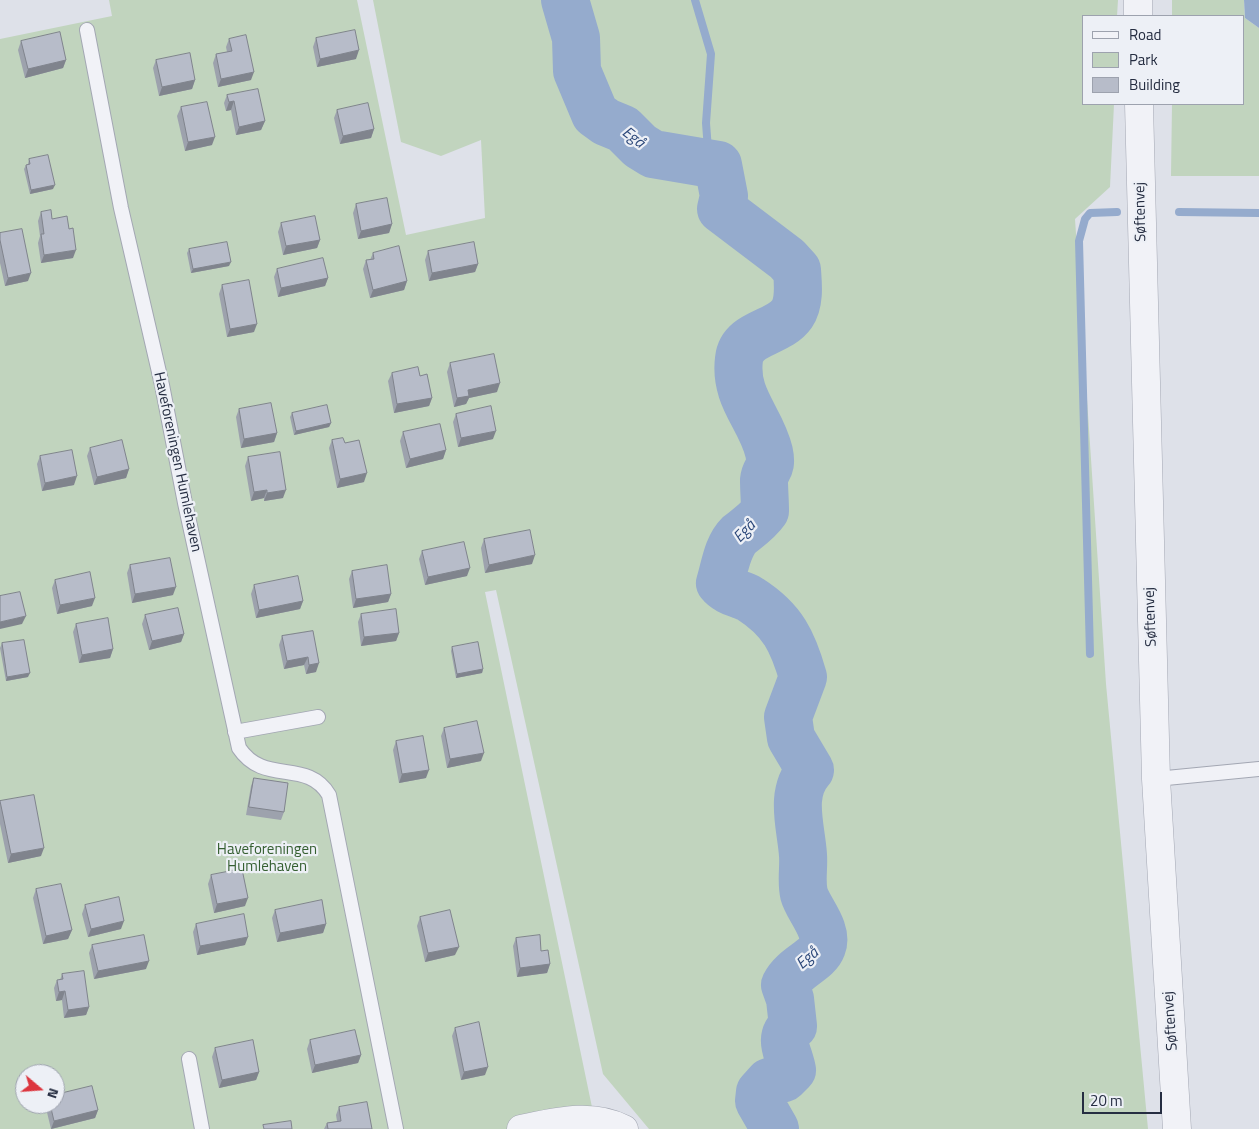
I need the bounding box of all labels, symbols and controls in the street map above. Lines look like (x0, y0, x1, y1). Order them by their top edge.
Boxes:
legend (1082, 15, 1244, 105)
text: Road (1129, 23, 1161, 46)
text: Park (1129, 48, 1158, 71)
text: Building (1129, 73, 1180, 96)
water label: Egå (618, 123, 648, 153)
street label: Søftenvej (1131, 182, 1151, 242)
street label: Haveforeningen Humlehaven (149, 370, 205, 554)
water label: Egå (730, 517, 760, 547)
street label: Søftenvej (1141, 587, 1161, 647)
park label: Haveforeningen Humlehaven (217, 841, 317, 876)
water label: Egå (793, 944, 823, 974)
street label: Søftenvej (1160, 991, 1182, 1051)
north arrow (15, 1064, 65, 1114)
scale bar (1084, 1082, 1164, 1114)
text: N (42, 1086, 65, 1101)
text: 20 m (1090, 1089, 1123, 1112)

